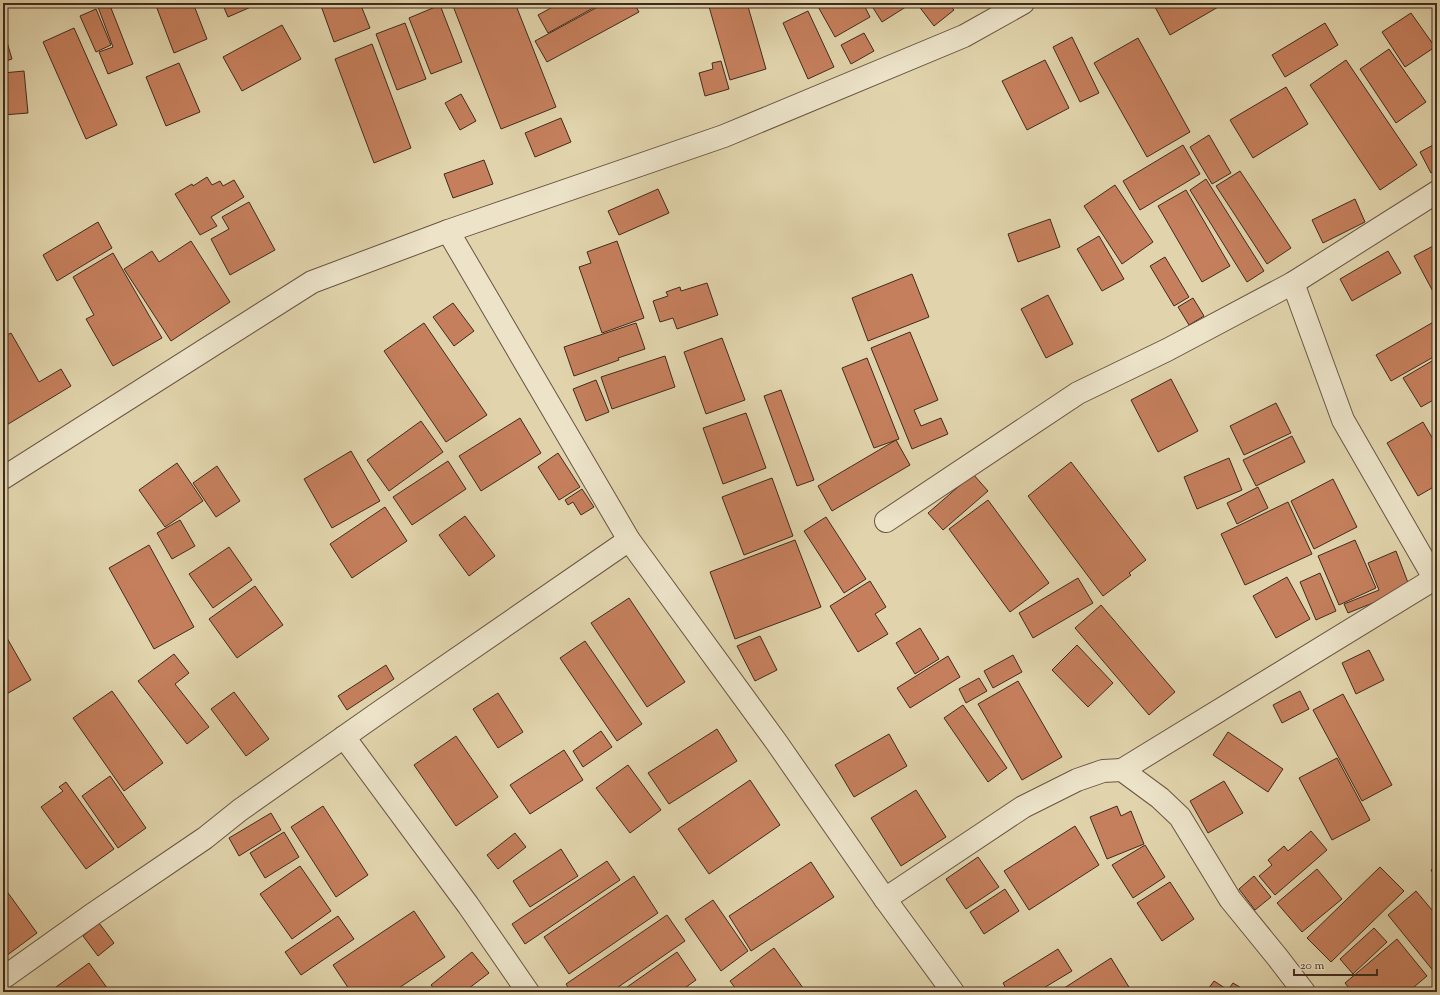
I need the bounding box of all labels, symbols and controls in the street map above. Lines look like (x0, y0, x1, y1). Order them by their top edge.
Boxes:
scale bar (1294, 951, 1377, 977)
text: 20 m (1300, 957, 1325, 975)

